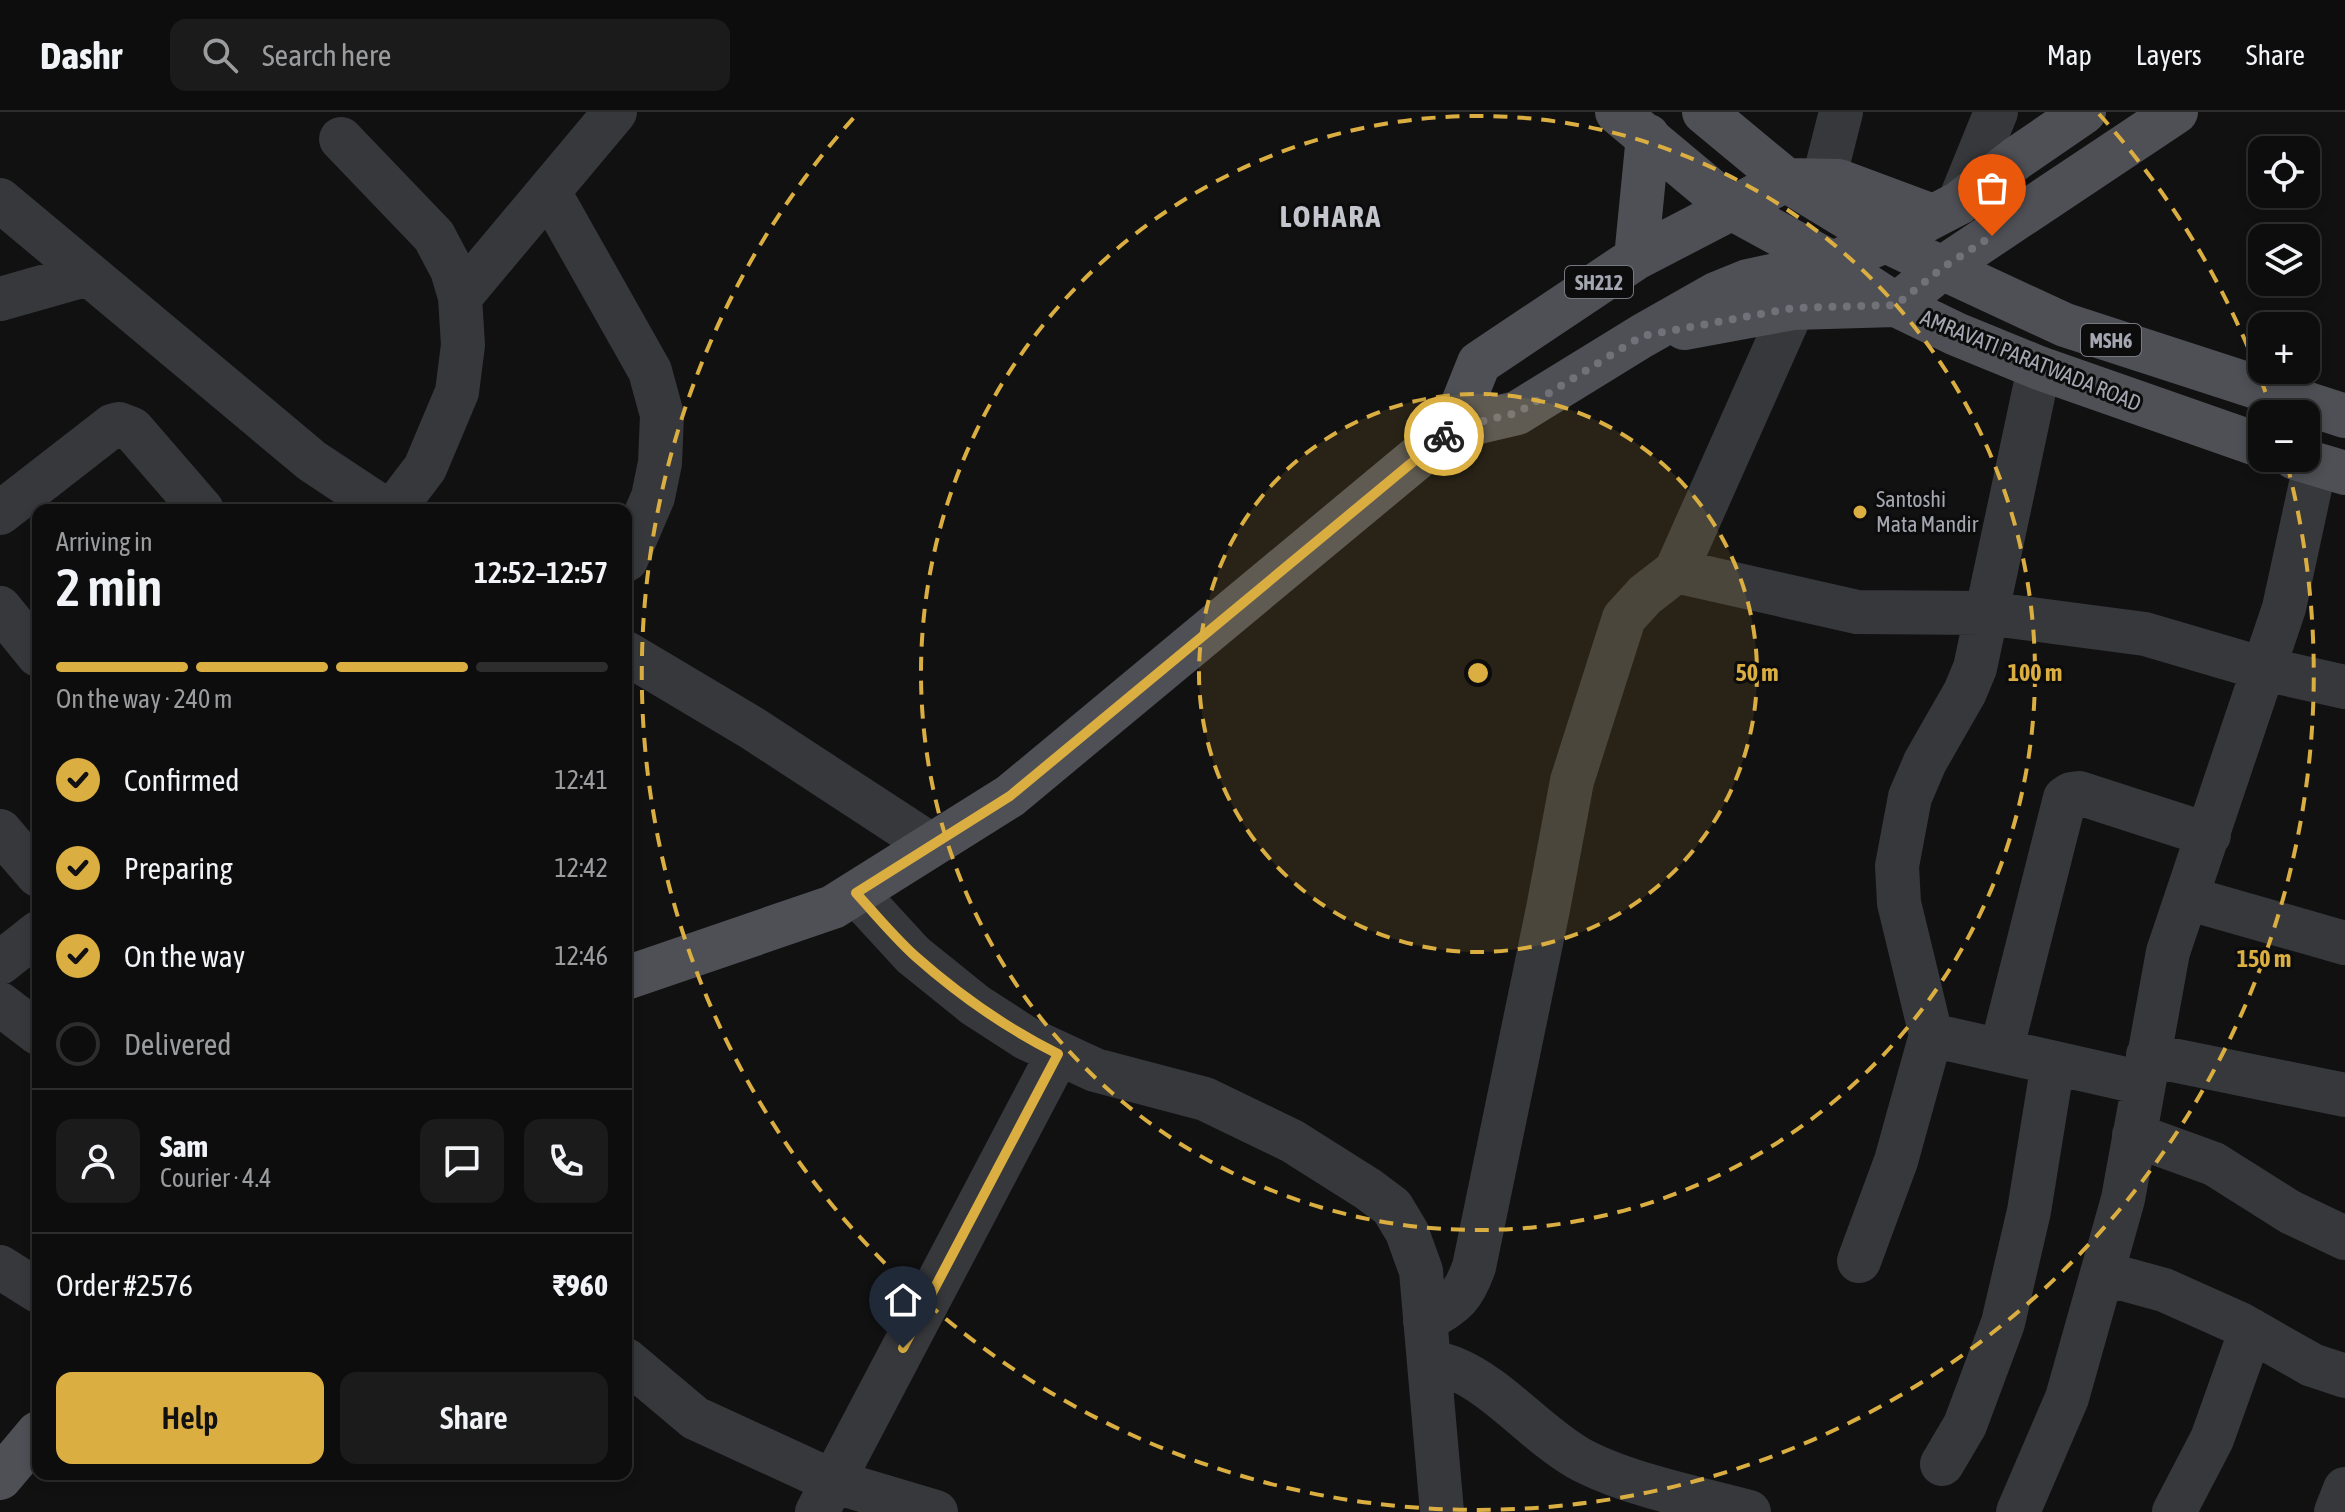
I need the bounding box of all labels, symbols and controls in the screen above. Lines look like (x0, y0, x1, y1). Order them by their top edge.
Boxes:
search box (170, 19, 730, 91)
icon: search (198, 33, 242, 77)
text: Dashr (40, 34, 122, 77)
text: Search here (262, 38, 391, 72)
text: Map (2047, 39, 2092, 71)
text: Layers (2136, 39, 2202, 71)
text: Share (2246, 39, 2305, 71)
map controls (2248, 136, 2320, 472)
button: locate (2248, 136, 2320, 208)
pin (1958, 154, 2026, 236)
icon: bag (1970, 166, 2014, 210)
district label: LOHARA (1280, 199, 1382, 233)
button: layers (2248, 224, 2320, 296)
road number: SH212 (1565, 266, 1633, 298)
street label: AMRAVATI PARATWADA ROAD (1917, 304, 2145, 416)
button: + (2248, 312, 2320, 384)
road number: MSH6 (2081, 324, 2141, 356)
courier (1404, 396, 1484, 476)
button: − (2248, 400, 2320, 472)
icon: bike (1422, 414, 1466, 458)
place label: Santoshi Mata Mandir (1876, 486, 1979, 537)
marker: Santoshi Mata Mandir (1851, 503, 1869, 521)
text: Arriving in (56, 527, 153, 557)
text: 12:52–12:57 (474, 555, 608, 589)
text: 2 min (56, 557, 162, 617)
centre of rings (1464, 659, 1492, 687)
text: 50 m (1735, 659, 1779, 686)
text: 100 m (2008, 659, 2062, 686)
text: On the way · 240 m (56, 684, 233, 714)
icon: check (56, 758, 100, 802)
text: Confirmed (124, 763, 239, 797)
text: 12:41 (554, 765, 608, 795)
icon: check (56, 846, 100, 890)
text: Preparing (124, 851, 233, 885)
text: 12:42 (554, 853, 608, 883)
icon: check (56, 934, 100, 978)
text: On the way (124, 939, 245, 973)
text: 12:46 (554, 941, 608, 971)
text: 150 m (2237, 945, 2291, 972)
text: Delivered (124, 1027, 232, 1061)
button: person (56, 1119, 140, 1203)
button: chat (420, 1119, 504, 1203)
button: phone (524, 1119, 608, 1203)
text: Sam (160, 1129, 208, 1163)
text: Courier · 4.4 (160, 1163, 271, 1193)
pin (869, 1266, 937, 1348)
text: Order #2576 (56, 1268, 193, 1302)
text: ₹960 (553, 1268, 608, 1302)
icon: home (881, 1278, 925, 1322)
button: Help (56, 1372, 324, 1464)
button: Share (340, 1372, 608, 1464)

